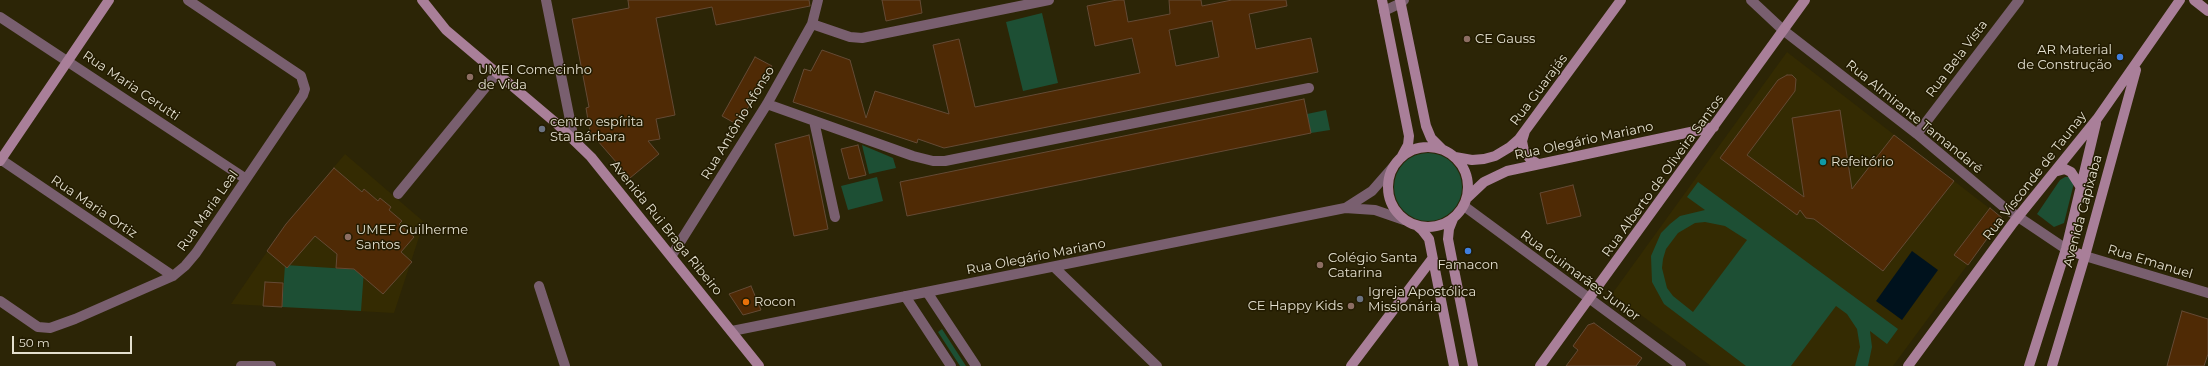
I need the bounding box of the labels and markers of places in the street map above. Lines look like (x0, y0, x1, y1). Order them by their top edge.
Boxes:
place label: CE Gauss (1475, 31, 1535, 47)
marker: CE Gauss (1462, 34, 1472, 44)
place label: AR Material de Construção (2017, 42, 2112, 73)
marker: AR Material de Construção (2115, 52, 2125, 62)
place label: UMEI Comecinho de Vida (478, 62, 592, 93)
marker: UMEI Comecinho de Vida (465, 72, 475, 82)
place label: centro espírita Sta Bárbara (550, 114, 643, 145)
marker: centro espírita Sta Bárbara (537, 124, 547, 134)
place label: Refeitório (1831, 154, 1894, 170)
marker: Refeitório (1818, 157, 1828, 167)
place label: UMEF Guilherme Santos (356, 222, 468, 253)
marker: UMEF Guilherme Santos (343, 232, 353, 242)
marker: Famacon (1463, 246, 1473, 256)
place label: Colégio Santa Catarina (1328, 250, 1418, 281)
place label: Famacon (1437, 257, 1499, 273)
marker: Colégio Santa Catarina (1315, 260, 1325, 270)
place label: Igreja Apostólica Missionária (1368, 284, 1476, 315)
place label: Rocon (754, 294, 796, 310)
marker: Igreja Apostólica Missionária (1355, 294, 1365, 304)
marker: Rocon (741, 297, 751, 307)
place label: CE Happy Kids (1248, 298, 1343, 314)
marker: CE Happy Kids (1346, 301, 1356, 311)

